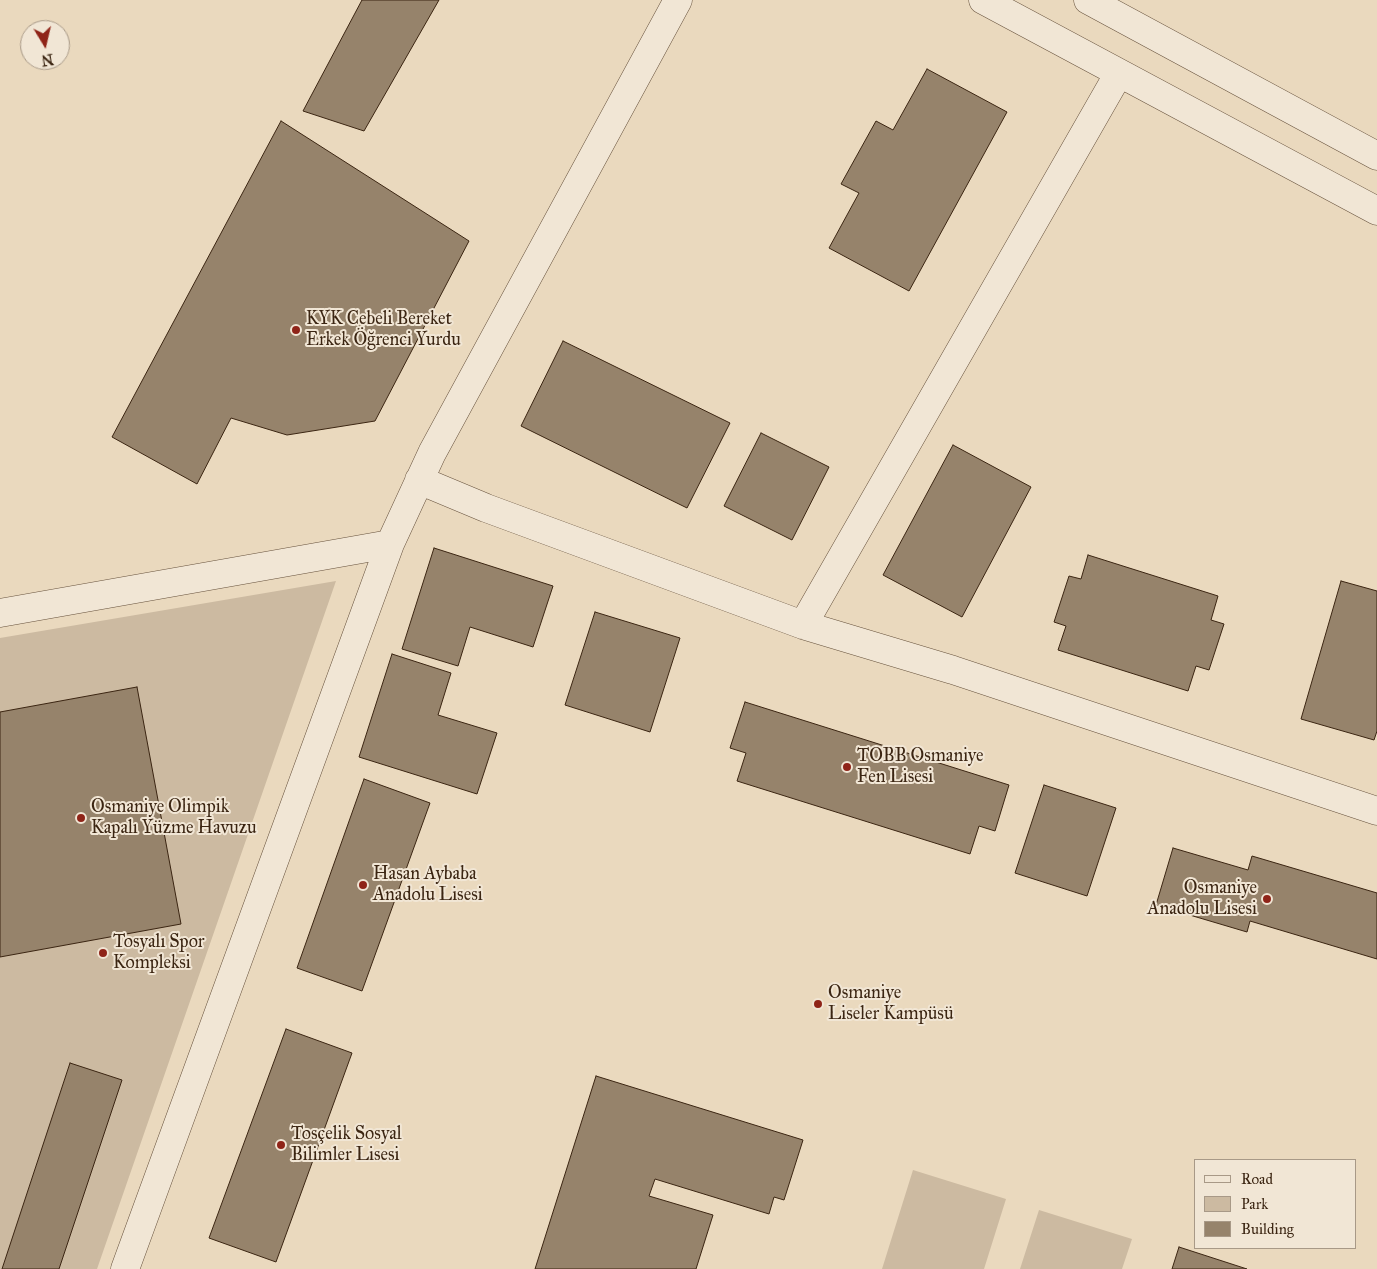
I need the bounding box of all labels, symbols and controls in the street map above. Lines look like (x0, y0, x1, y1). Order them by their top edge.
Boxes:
north arrow (20, 20, 70, 70)
text: N (40, 50, 54, 69)
place label: KYK Cebeli Bereket Erkek Öğrenci Yurdu (306, 309, 461, 352)
marker: KYK Cebeli Bereket Erkek Öğrenci Yurdu (290, 324, 302, 336)
place label: TOBB Osmaniye Fen Lisesi (857, 746, 984, 789)
marker: TOBB Osmaniye Fen Lisesi (841, 761, 853, 773)
place label: Osmaniye Olimpik Kapalı Yüzme Havuzu (91, 797, 257, 840)
marker: Osmaniye Olimpik Kapalı Yüzme Havuzu (75, 812, 87, 824)
place label: Hasan Aybaba Anadolu Lisesi (373, 864, 483, 906)
place label: Osmaniye Anadolu Lisesi (1147, 878, 1257, 921)
marker: Hasan Aybaba Anadolu Lisesi (357, 879, 369, 891)
marker: Osmaniye Anadolu Lisesi (1261, 893, 1273, 905)
place label: Tosyalı Spor Kompleksi (113, 932, 205, 974)
marker: Tosyalı Spor Kompleksi (97, 947, 109, 959)
place label: Osmaniye Liseler Kampüsü (828, 983, 953, 1026)
marker: Osmaniye Liseler Kampüsü (812, 998, 824, 1010)
place label: Tosçelik Sosyal Bilimler Lisesi (291, 1124, 402, 1166)
marker: Tosçelik Sosyal Bilimler Lisesi (275, 1139, 287, 1151)
legend (1194, 1159, 1357, 1249)
text: Road (1241, 1170, 1273, 1188)
text: Park (1241, 1195, 1268, 1213)
text: Building (1241, 1220, 1294, 1238)

